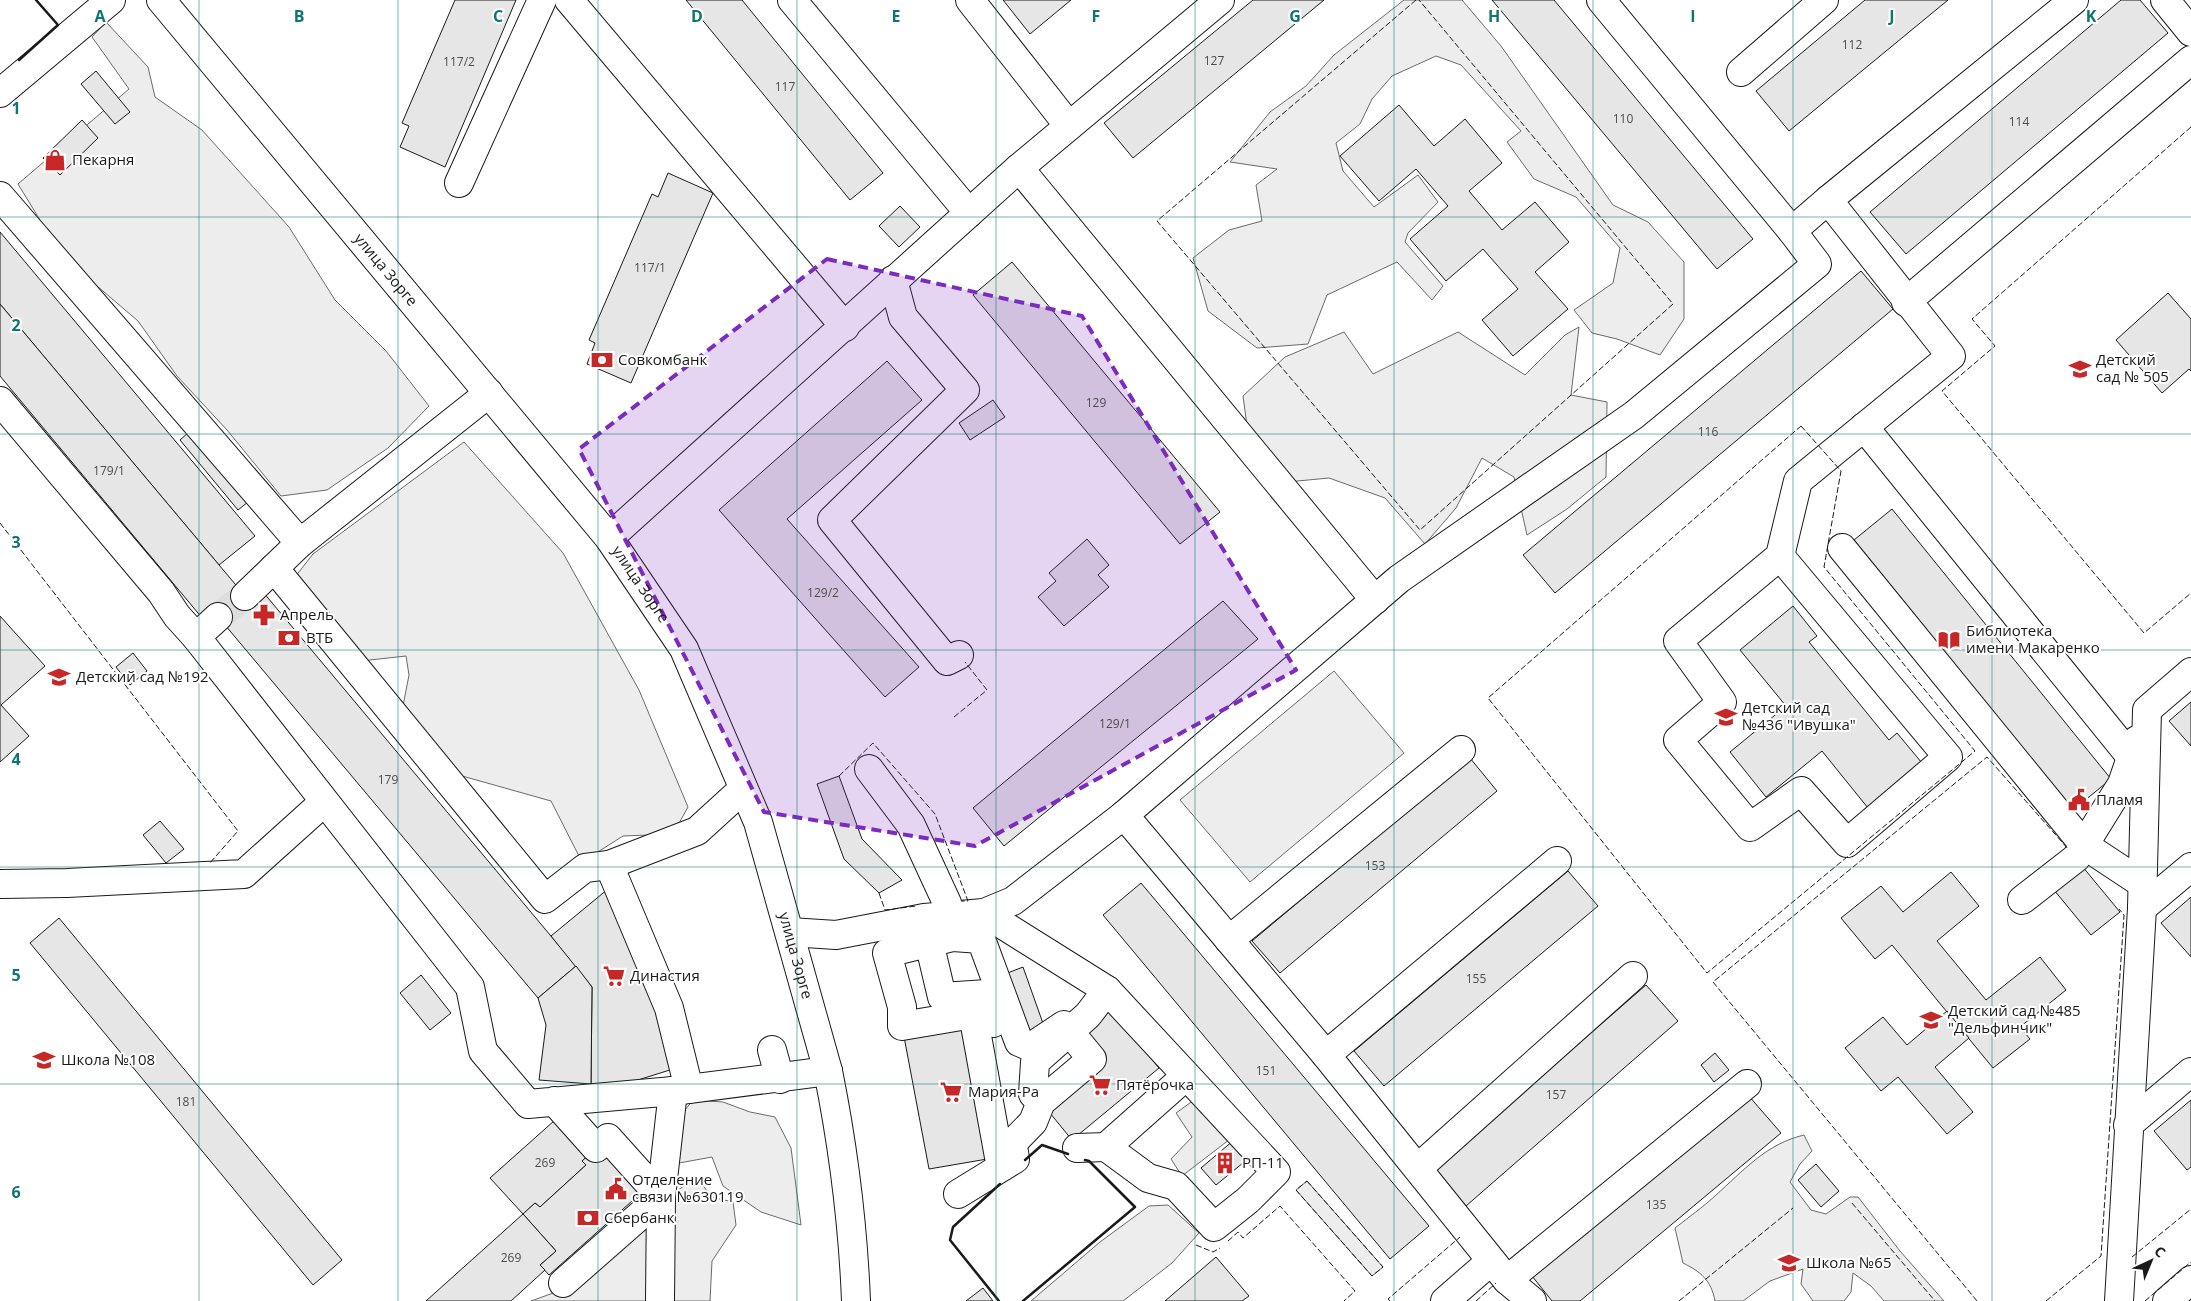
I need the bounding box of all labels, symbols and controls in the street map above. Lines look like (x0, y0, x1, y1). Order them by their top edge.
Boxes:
text: A (94, 5, 106, 27)
text: B (294, 5, 304, 27)
text: C (493, 5, 503, 27)
text: D (691, 5, 703, 27)
text: E (892, 5, 901, 27)
text: F (1092, 5, 1100, 27)
text: G (1289, 5, 1301, 27)
text: H (1488, 5, 1500, 27)
text: I (1690, 5, 1696, 27)
text: J (1887, 5, 1895, 27)
text: K (2086, 5, 2097, 27)
house number: 112 (1842, 36, 1862, 53)
house number: 127 (1204, 52, 1224, 69)
house number: 117/2 (443, 53, 475, 70)
house number: 117 (775, 78, 795, 95)
text: 1 (11, 97, 21, 119)
house number: 110 (1613, 110, 1633, 127)
house number: 114 (2009, 113, 2029, 130)
shop icon: Пекарня (42, 147, 68, 173)
place label: Пекарня (72, 149, 134, 169)
street label: улица Зорге (350, 228, 423, 310)
house number: 117/1 (634, 259, 666, 276)
text: 2 (11, 314, 21, 336)
bank icon: Совкомбанк (589, 347, 615, 373)
place label: Совкомбанк (618, 349, 708, 369)
place label: Детский сад № 505 (2096, 349, 2169, 386)
school or university icon: Детский сад № 505 (2067, 356, 2093, 382)
house number: 129 (1086, 394, 1106, 411)
house number: 116 (1698, 423, 1718, 440)
house number: 179/1 (93, 462, 125, 479)
text: 3 (11, 531, 21, 553)
street label: улица Зорге (608, 541, 674, 626)
house number: 129/2 (807, 584, 839, 601)
pharmacy icon: Апрель (251, 602, 277, 628)
place label: Апрель (280, 604, 334, 624)
place label: Библиотека имени Макаренко (1966, 620, 2100, 657)
bank icon: ВТБ (276, 625, 302, 651)
place label: ВТБ (306, 627, 333, 647)
library icon: Библиотека имени Макаренко (1936, 627, 1962, 653)
school or university icon: Детский сад №192 (46, 664, 72, 690)
place label: Детский сад №192 (76, 666, 209, 686)
place label: Детский сад №436 "Ивушка" (1742, 697, 1856, 734)
school or university icon: Детский сад №436 "Ивушка" (1713, 704, 1739, 730)
house number: 129/1 (1099, 715, 1131, 732)
text: 4 (11, 748, 21, 770)
house number: 179 (378, 771, 398, 788)
public building icon: Пламя (2066, 787, 2092, 813)
place label: Пламя (2096, 789, 2143, 809)
house number: 153 (1365, 857, 1385, 874)
street label: улица Зорге (775, 910, 818, 1001)
supermarket icon: Династия (601, 963, 627, 989)
text: 5 (11, 964, 21, 986)
place label: Династия (630, 965, 700, 985)
house number: 155 (1466, 970, 1486, 987)
place label: Детский сад №485 "Дельфинчик" (1948, 1000, 2081, 1037)
school or university icon: Детский сад №485 "Дельфинчик" (1918, 1007, 1944, 1033)
school or university icon: Школа №108 (31, 1047, 57, 1073)
place label: Школа №108 (61, 1049, 155, 1069)
house number: 151 (1256, 1062, 1276, 1079)
supermarket icon: Пятёрочка (1087, 1072, 1113, 1098)
place label: Пятёрочка (1116, 1074, 1194, 1094)
supermarket icon: Мария-Ра (938, 1079, 964, 1105)
place label: Мария-Ра (968, 1081, 1039, 1101)
house number: 157 (1546, 1086, 1566, 1103)
house number: 181 (176, 1093, 196, 1110)
building icon: РП-11 (1212, 1150, 1238, 1176)
place label: РП-11 (1242, 1152, 1284, 1172)
house number: 269 (535, 1154, 555, 1171)
place label: Отделение связи №630119 (632, 1169, 744, 1206)
public building icon: Отделение связи №630119 (603, 1176, 629, 1202)
text: 6 (11, 1181, 21, 1203)
house number: 135 (1646, 1196, 1666, 1213)
bank icon: Сбербанк (575, 1205, 601, 1231)
place label: Сбербанк (604, 1207, 675, 1227)
north arrow (2126, 1236, 2176, 1286)
text: С (2151, 1241, 2170, 1261)
house number: 269 (501, 1249, 521, 1266)
school or university icon: Школа №65 (1776, 1250, 1802, 1276)
place label: Школа №65 (1806, 1252, 1892, 1272)

